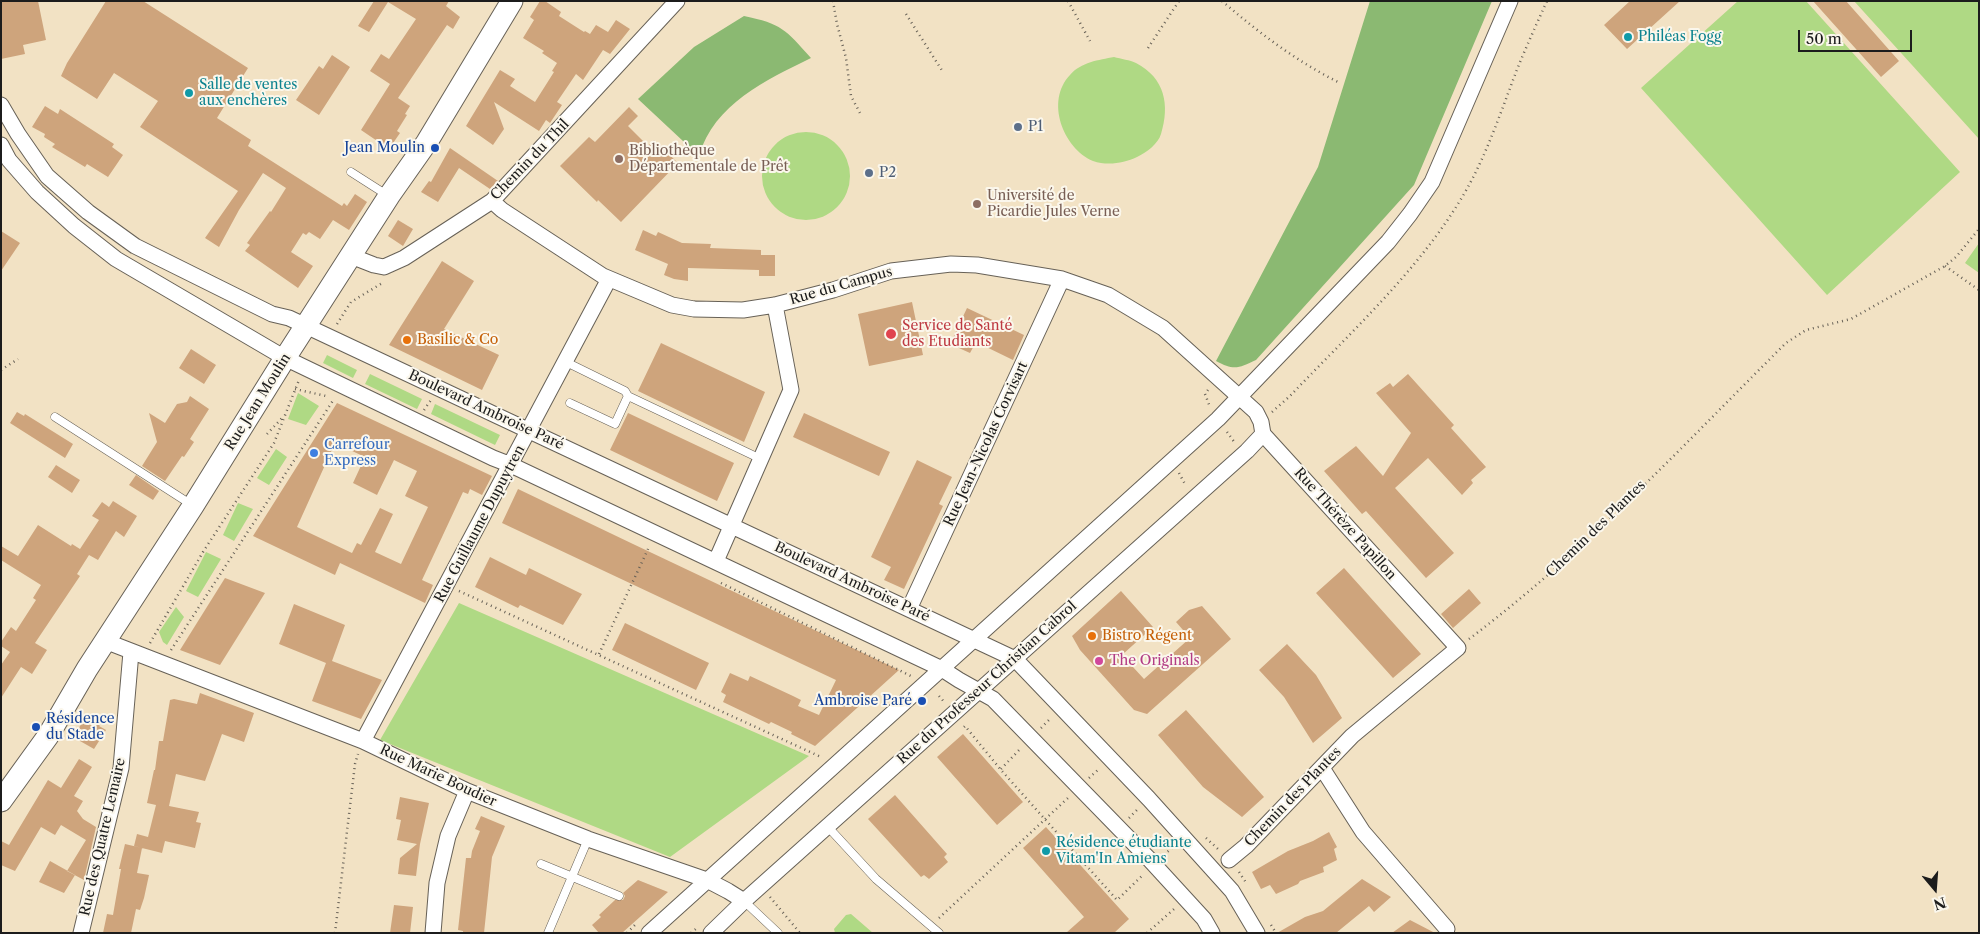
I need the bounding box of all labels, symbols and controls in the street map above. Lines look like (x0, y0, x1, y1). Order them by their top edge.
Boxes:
scale bar (1800, 20, 1914, 52)
place label: Philéas Fogg (1638, 29, 1721, 45)
text: 50 m (1806, 29, 1842, 48)
marker: Philéas Fogg (1622, 31, 1634, 43)
place label: Salle de ventes aux enchères (199, 77, 297, 110)
marker: Salle de ventes aux enchères (183, 87, 195, 99)
street label: Chemin du Thil (487, 116, 573, 204)
place label: P1 (1028, 119, 1043, 135)
marker: P1 (1012, 121, 1024, 133)
place label: Jean Moulin (344, 140, 425, 156)
marker: Jean Moulin (429, 142, 441, 154)
place label: Bibliothèque Départementale de Prêt (629, 143, 788, 176)
marker: Bibliothèque Départementale de Prêt (613, 153, 625, 165)
place label: P2 (879, 165, 896, 181)
marker: P2 (863, 167, 875, 179)
place label: Université de Picardie Jules Verne (987, 188, 1120, 220)
marker: Université de Picardie Jules Verne (971, 198, 983, 210)
street label: Rue du Campus (788, 263, 894, 309)
place label: Service de Santé des Etudiants (902, 318, 1012, 351)
marker: Service de Santé des Etudiants (884, 327, 898, 341)
place label: Basilic & Co (417, 332, 498, 348)
marker: Basilic & Co (401, 334, 413, 346)
street label: Rue Jean Moulin (221, 350, 295, 454)
street label: Rue Jean-Nicolas Corvisart (940, 359, 1032, 529)
street label: Boulevard Ambroise Paré (406, 367, 566, 453)
place label: Carrefour Express (324, 437, 390, 470)
street label: Rue Guillaume Dupuytren (431, 443, 529, 605)
marker: Carrefour Express (308, 447, 320, 459)
street label: Rue Thérèze Papillon (1290, 465, 1400, 583)
street label: Chemin des Plantes (1543, 477, 1649, 581)
street label: Boulevard Ambroise Paré (772, 539, 932, 625)
street label: Rue du Professeur Christian Cabrol (894, 598, 1080, 768)
place label: Bistro Régent (1102, 628, 1192, 644)
marker: Bistro Régent (1086, 630, 1098, 642)
place label: The Originals (1109, 653, 1200, 669)
marker: The Originals (1093, 655, 1105, 667)
place label: Ambroise Paré (814, 693, 912, 709)
marker: Ambroise Paré (916, 695, 928, 707)
place label: Résidence du Stade (46, 711, 115, 744)
marker: Résidence du Stade (30, 721, 42, 733)
street label: Rue Marie Boudier (377, 742, 499, 810)
street label: Chemin des Plantes (1241, 744, 1345, 850)
street label: Rue des Quatre Lemaire (77, 756, 129, 918)
place label: Résidence étudiante Vitam'In Amiens (1056, 835, 1192, 868)
marker: Résidence étudiante Vitam'In Amiens (1040, 845, 1052, 857)
north arrow (1910, 864, 1960, 914)
text: N (1931, 893, 1948, 914)

